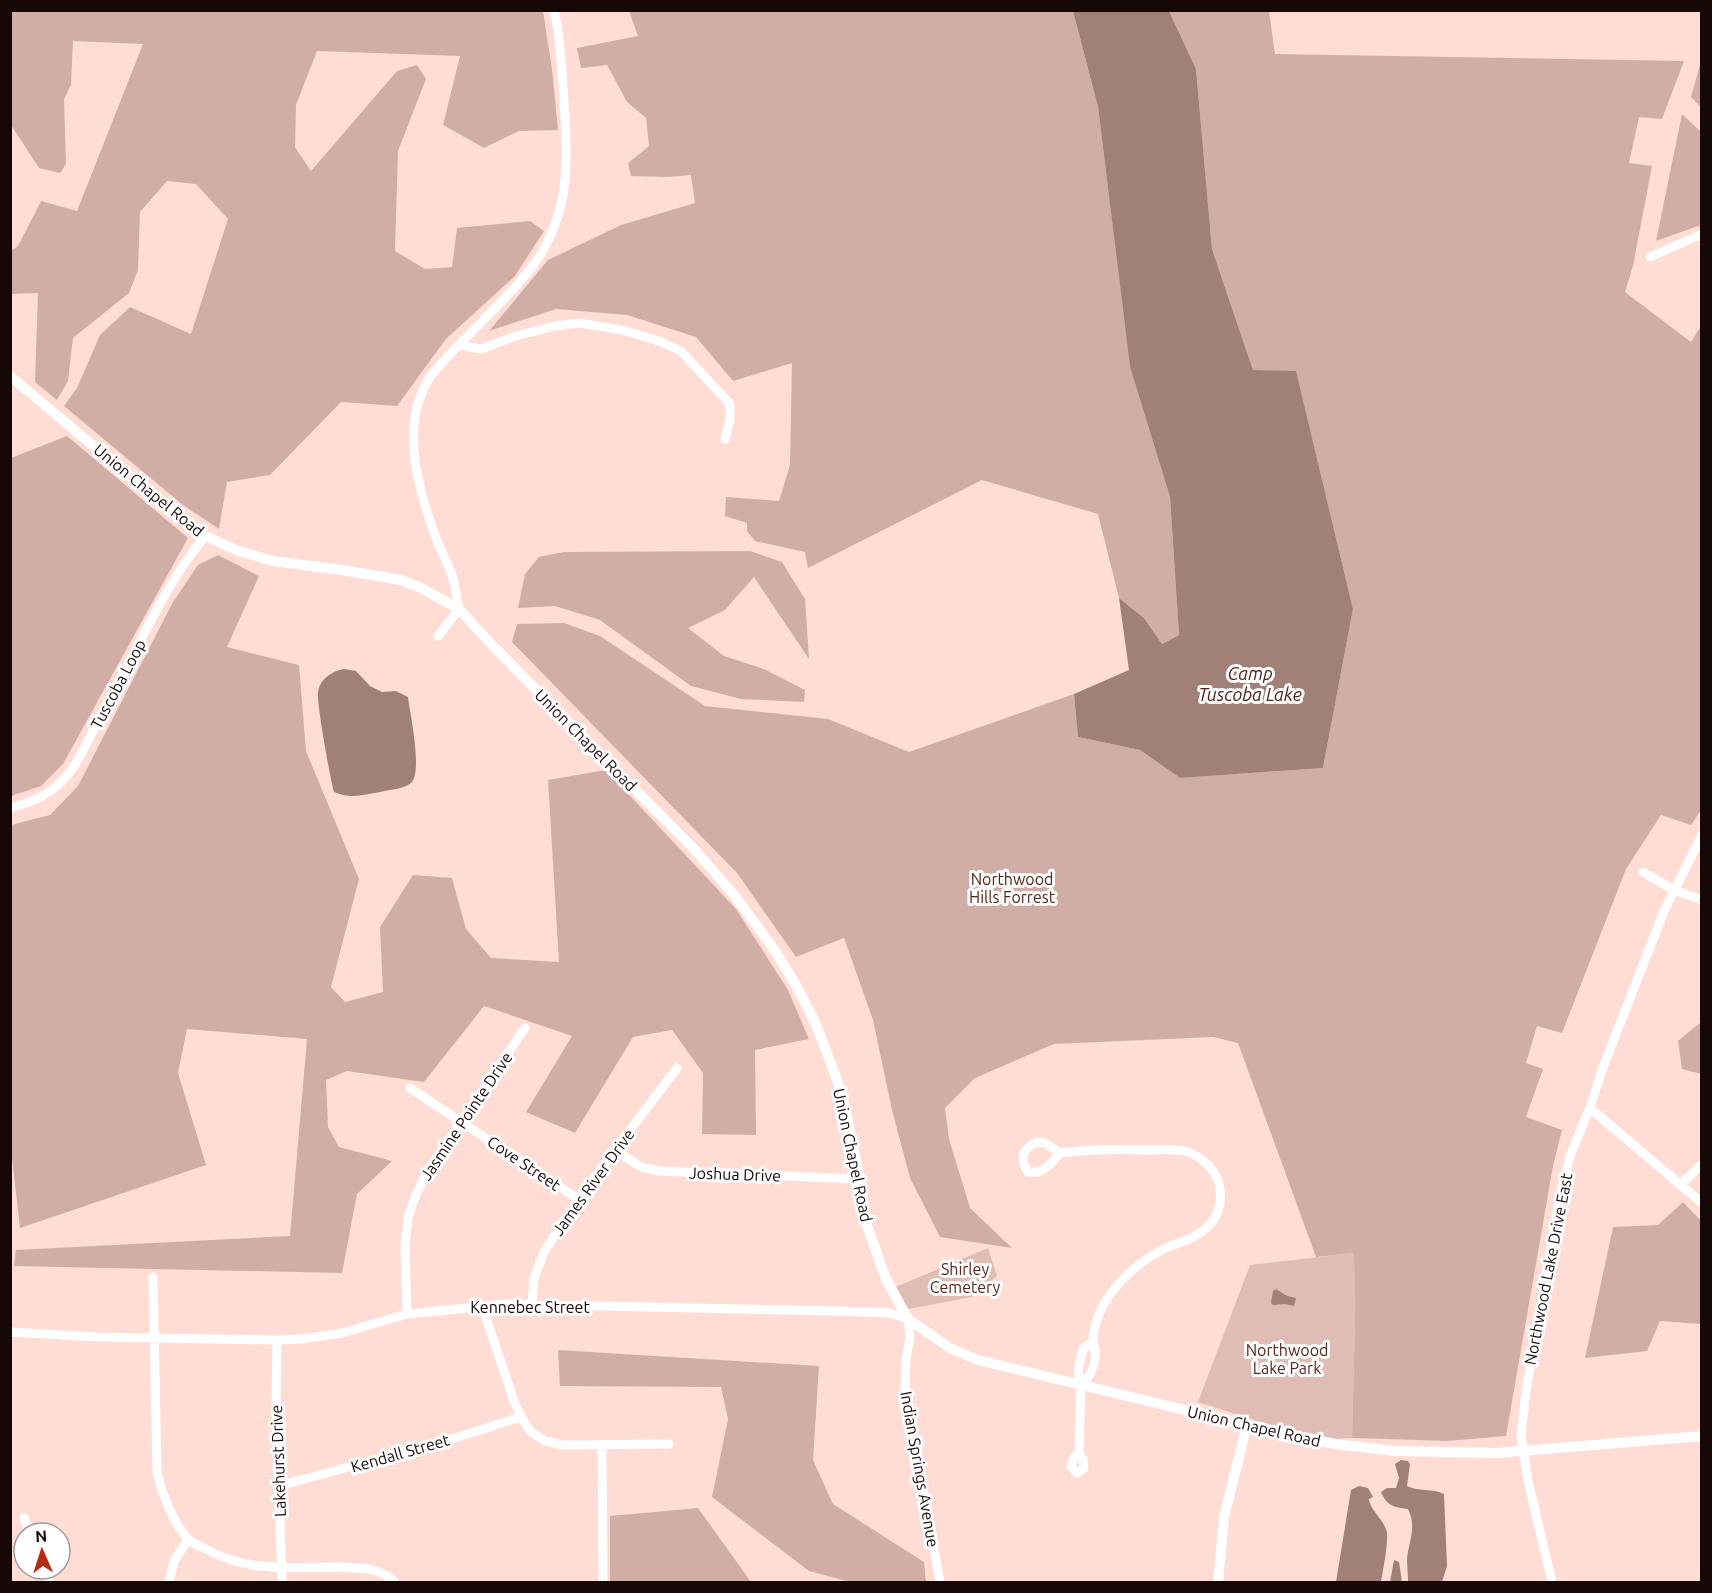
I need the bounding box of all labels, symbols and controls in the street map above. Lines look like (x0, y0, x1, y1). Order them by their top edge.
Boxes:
street label: Union Chapel Road (90, 440, 208, 540)
street label: Tuscoba Loop (87, 636, 149, 732)
water label: Camp Tuscoba Lake (1198, 663, 1302, 704)
street label: Union Chapel Road (531, 685, 641, 795)
park label: Northwood Hills Forrest (969, 870, 1056, 906)
street label: Jasmine Pointe Drive (416, 1048, 516, 1184)
street label: Union Chapel Road (830, 1087, 876, 1223)
street label: James River Drive (548, 1125, 638, 1239)
street label: Cove Street (484, 1132, 564, 1194)
street label: Joshua Drive (689, 1163, 781, 1185)
street label: Northwood Lake Drive East (1521, 1171, 1576, 1366)
park label: Shirley Cemetery (930, 1260, 1001, 1296)
street label: Kennebec Street (470, 1298, 590, 1316)
park label: Northwood Lake Park (1246, 1341, 1328, 1377)
street label: Indian Springs Avenue (897, 1390, 943, 1548)
street label: Union Chapel Road (1186, 1402, 1322, 1450)
street label: Lakehurst Drive (267, 1405, 289, 1517)
street label: Kendall Street (349, 1430, 452, 1476)
north arrow (12, 1521, 72, 1581)
text: N (35, 1527, 48, 1545)

